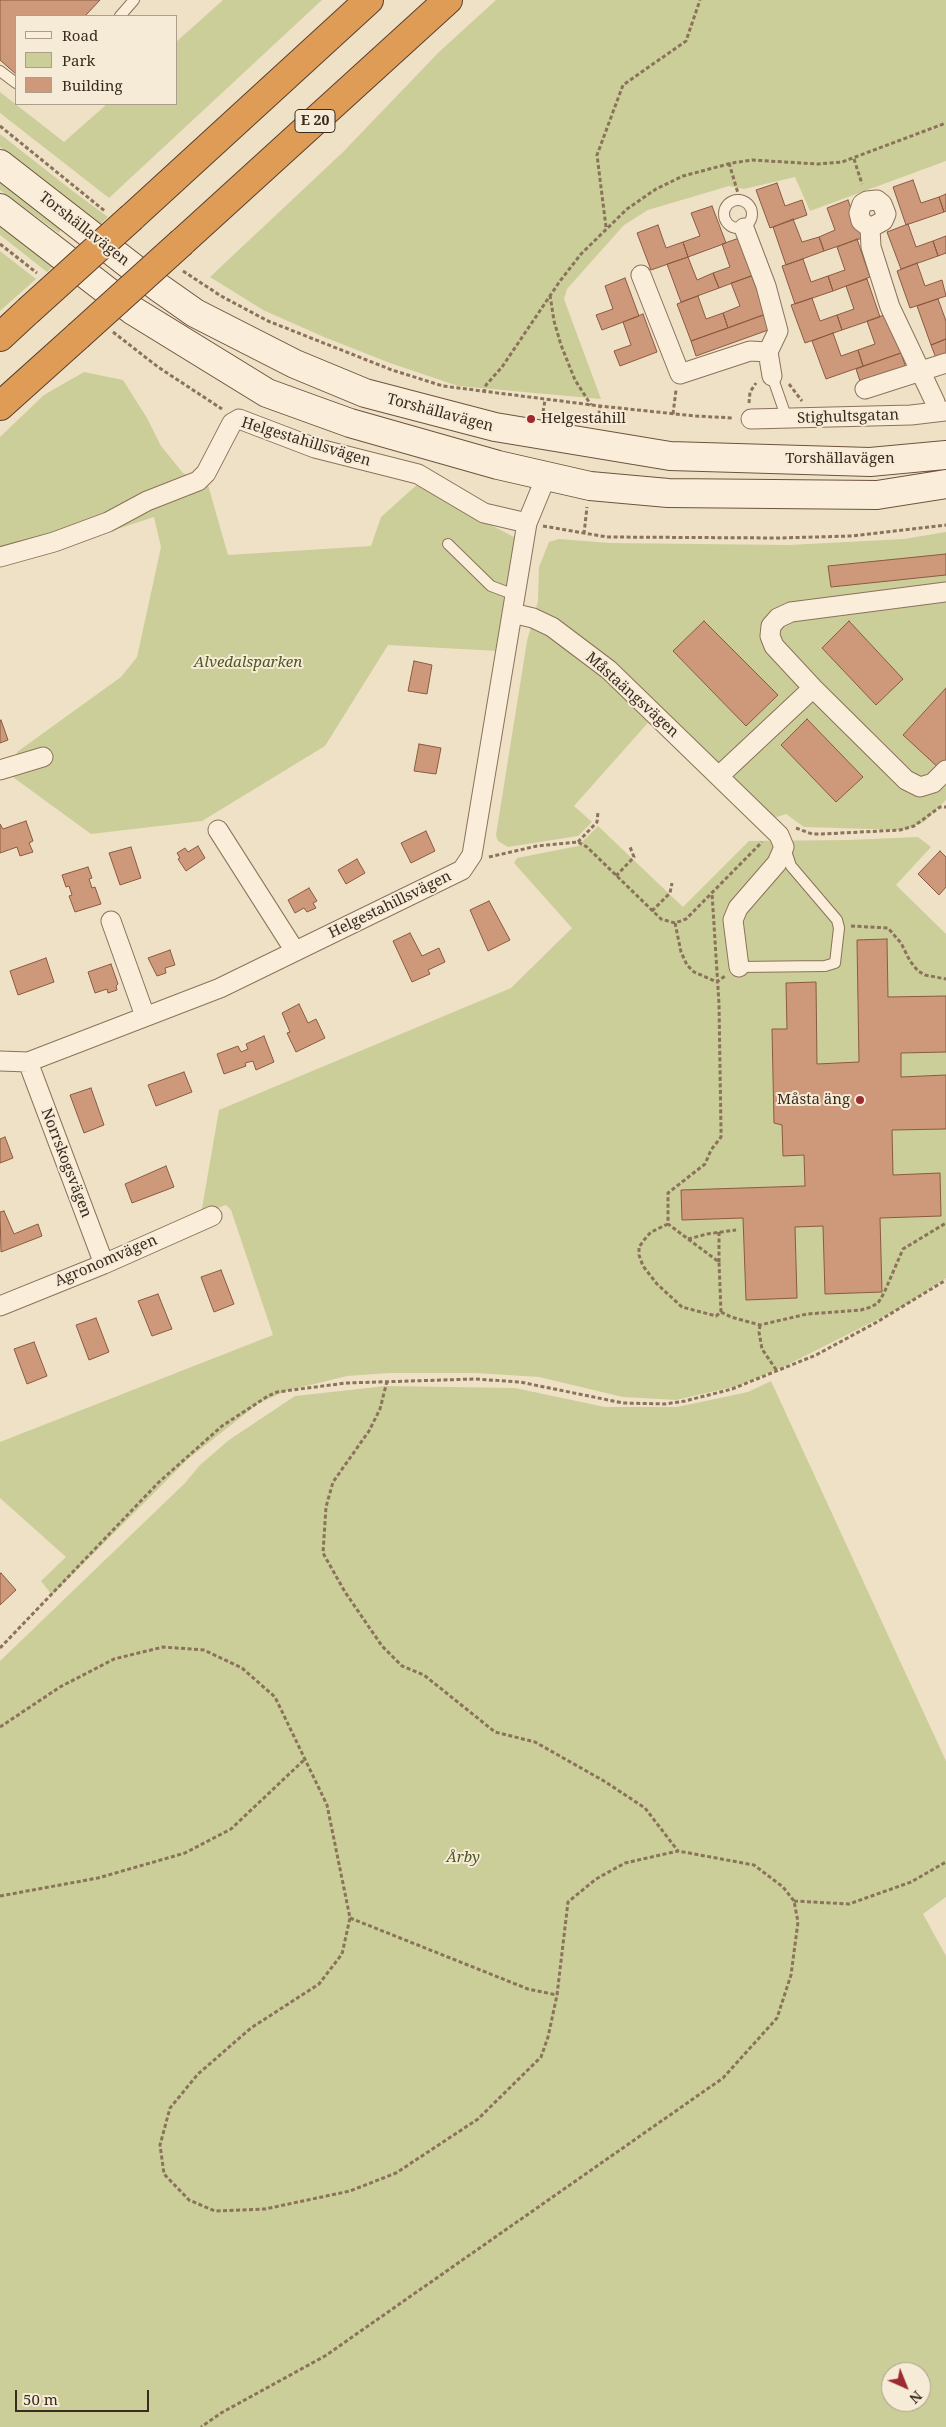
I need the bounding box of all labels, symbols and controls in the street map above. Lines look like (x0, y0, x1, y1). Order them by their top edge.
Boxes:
legend (15, 15, 178, 105)
text: Road (62, 25, 98, 45)
text: Park (62, 50, 95, 70)
text: Building (62, 75, 123, 95)
road number: E 20 (295, 110, 335, 132)
street label: Torshällavägen (35, 188, 133, 270)
street label: Torshällavägen (385, 390, 495, 436)
street label: Stighultsgatan (797, 406, 899, 428)
place label: Helgestahill (541, 410, 626, 428)
marker: Helgestahill (525, 413, 537, 425)
street label: Helgestahillsvägen (239, 414, 373, 470)
street label: Torshällavägen (785, 450, 895, 468)
street label: Måstaängsvägen (582, 649, 682, 741)
park label: Alvedalsparken (194, 654, 302, 672)
street label: Helgestahillsvägen (326, 867, 454, 943)
place label: Måsta äng (777, 1091, 850, 1109)
marker: Måsta äng (854, 1094, 866, 1106)
street label: Norrskogsvägen (37, 1106, 95, 1220)
street label: Agronomvägen (52, 1231, 160, 1291)
park label: Årby (446, 1849, 480, 1867)
north arrow (881, 2362, 931, 2412)
scale bar (18, 2380, 151, 2412)
text: N (906, 2387, 927, 2408)
text: 50 m (23, 2389, 58, 2409)

